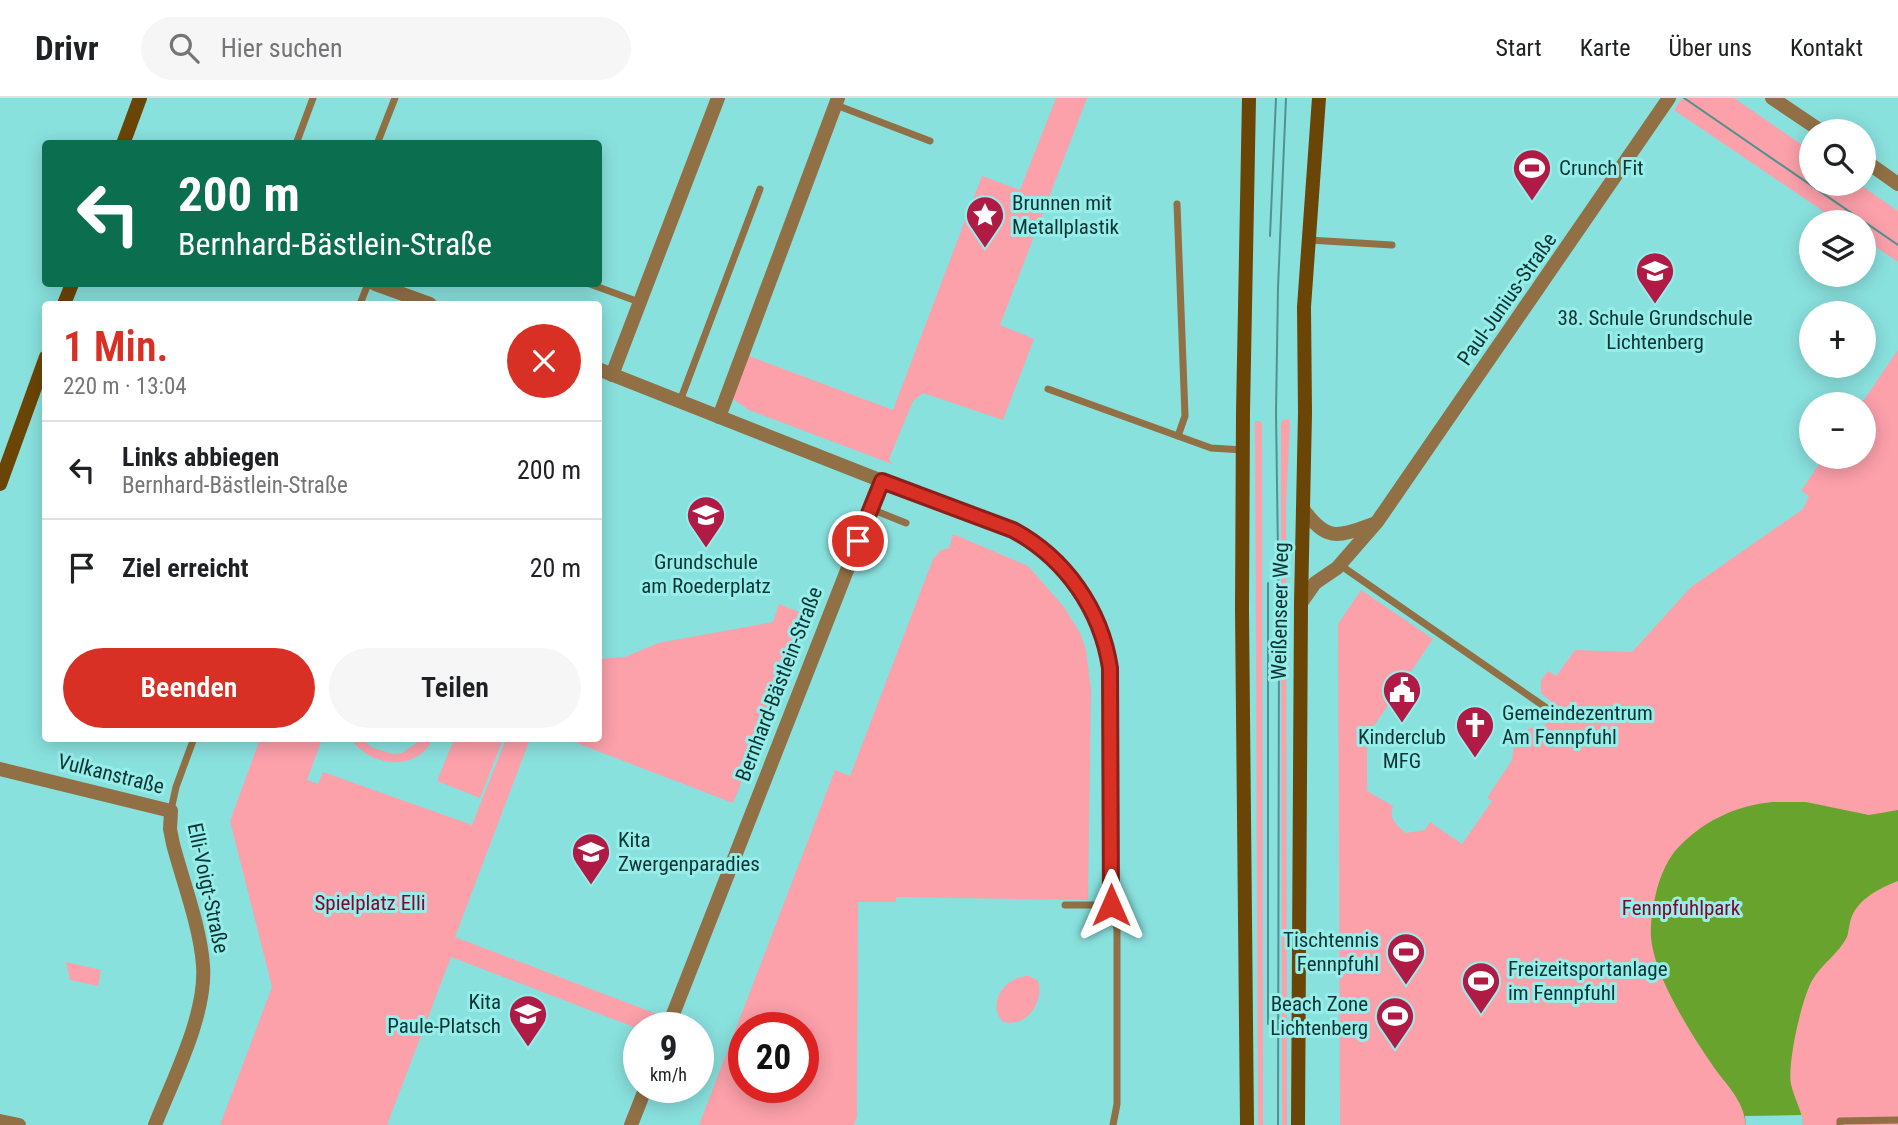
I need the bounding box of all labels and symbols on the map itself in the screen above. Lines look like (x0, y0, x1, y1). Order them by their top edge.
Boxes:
sports icon: Crunch Fit (1511, 147, 1553, 202)
place label: Crunch Fit (1559, 156, 1643, 180)
place label: Brunnen mit Metallplastik (1012, 191, 1119, 239)
place icon: Brunnen mit Metallplastik (964, 194, 1006, 249)
street label: Paul-Junius-Straße (1452, 228, 1562, 370)
school or university icon: 38. Schule Grundschule Lichtenberg (1634, 250, 1676, 305)
place label: 38. Schule Grundschule Lichtenberg (1557, 306, 1753, 354)
school or university icon: Grundschule am Roederplatz (685, 494, 727, 549)
pin (828, 511, 888, 571)
street label: Weißenseer Weg (1267, 542, 1293, 680)
place label: Grundschule am Roederplatz (641, 550, 771, 598)
street label: Bernhard-Bästlein-Straße (731, 583, 827, 784)
public building icon: Kinderclub MFG (1381, 669, 1423, 724)
place label: Gemeindezentrum Am Fennpfuhl (1502, 701, 1653, 749)
church icon: Gemeindezentrum Am Fennpfuhl (1454, 704, 1496, 759)
place label: Kinderclub MFG (1358, 725, 1446, 773)
street label: Vulkanstraße (55, 749, 167, 799)
street label: Elli-Voigt-Straße (182, 821, 234, 955)
place label: Kita Zwergenparadies (618, 828, 760, 876)
school or university icon: Kita Zwergenparadies (570, 831, 612, 886)
position arrow (1074, 868, 1148, 942)
park label: Spielplatz Elli (314, 891, 426, 915)
park label: Fennpfuhlpark (1622, 896, 1741, 920)
place label: Tischtennis Fennpfuhl (1283, 928, 1379, 976)
sports icon: Tischtennis Fennpfuhl (1385, 931, 1427, 986)
place label: Freizeitsportanlage im Fennpfuhl (1508, 957, 1668, 1005)
sports icon: Freizeitsportanlage im Fennpfuhl (1460, 960, 1502, 1015)
place label: Kita Paule-Platsch (387, 990, 501, 1038)
place label: Beach Zone Lichtenberg (1270, 992, 1368, 1040)
school or university icon: Kita Paule-Platsch (507, 993, 549, 1048)
sports icon: Beach Zone Lichtenberg (1374, 995, 1416, 1050)
speed limit sign: 20 (728, 1012, 819, 1103)

